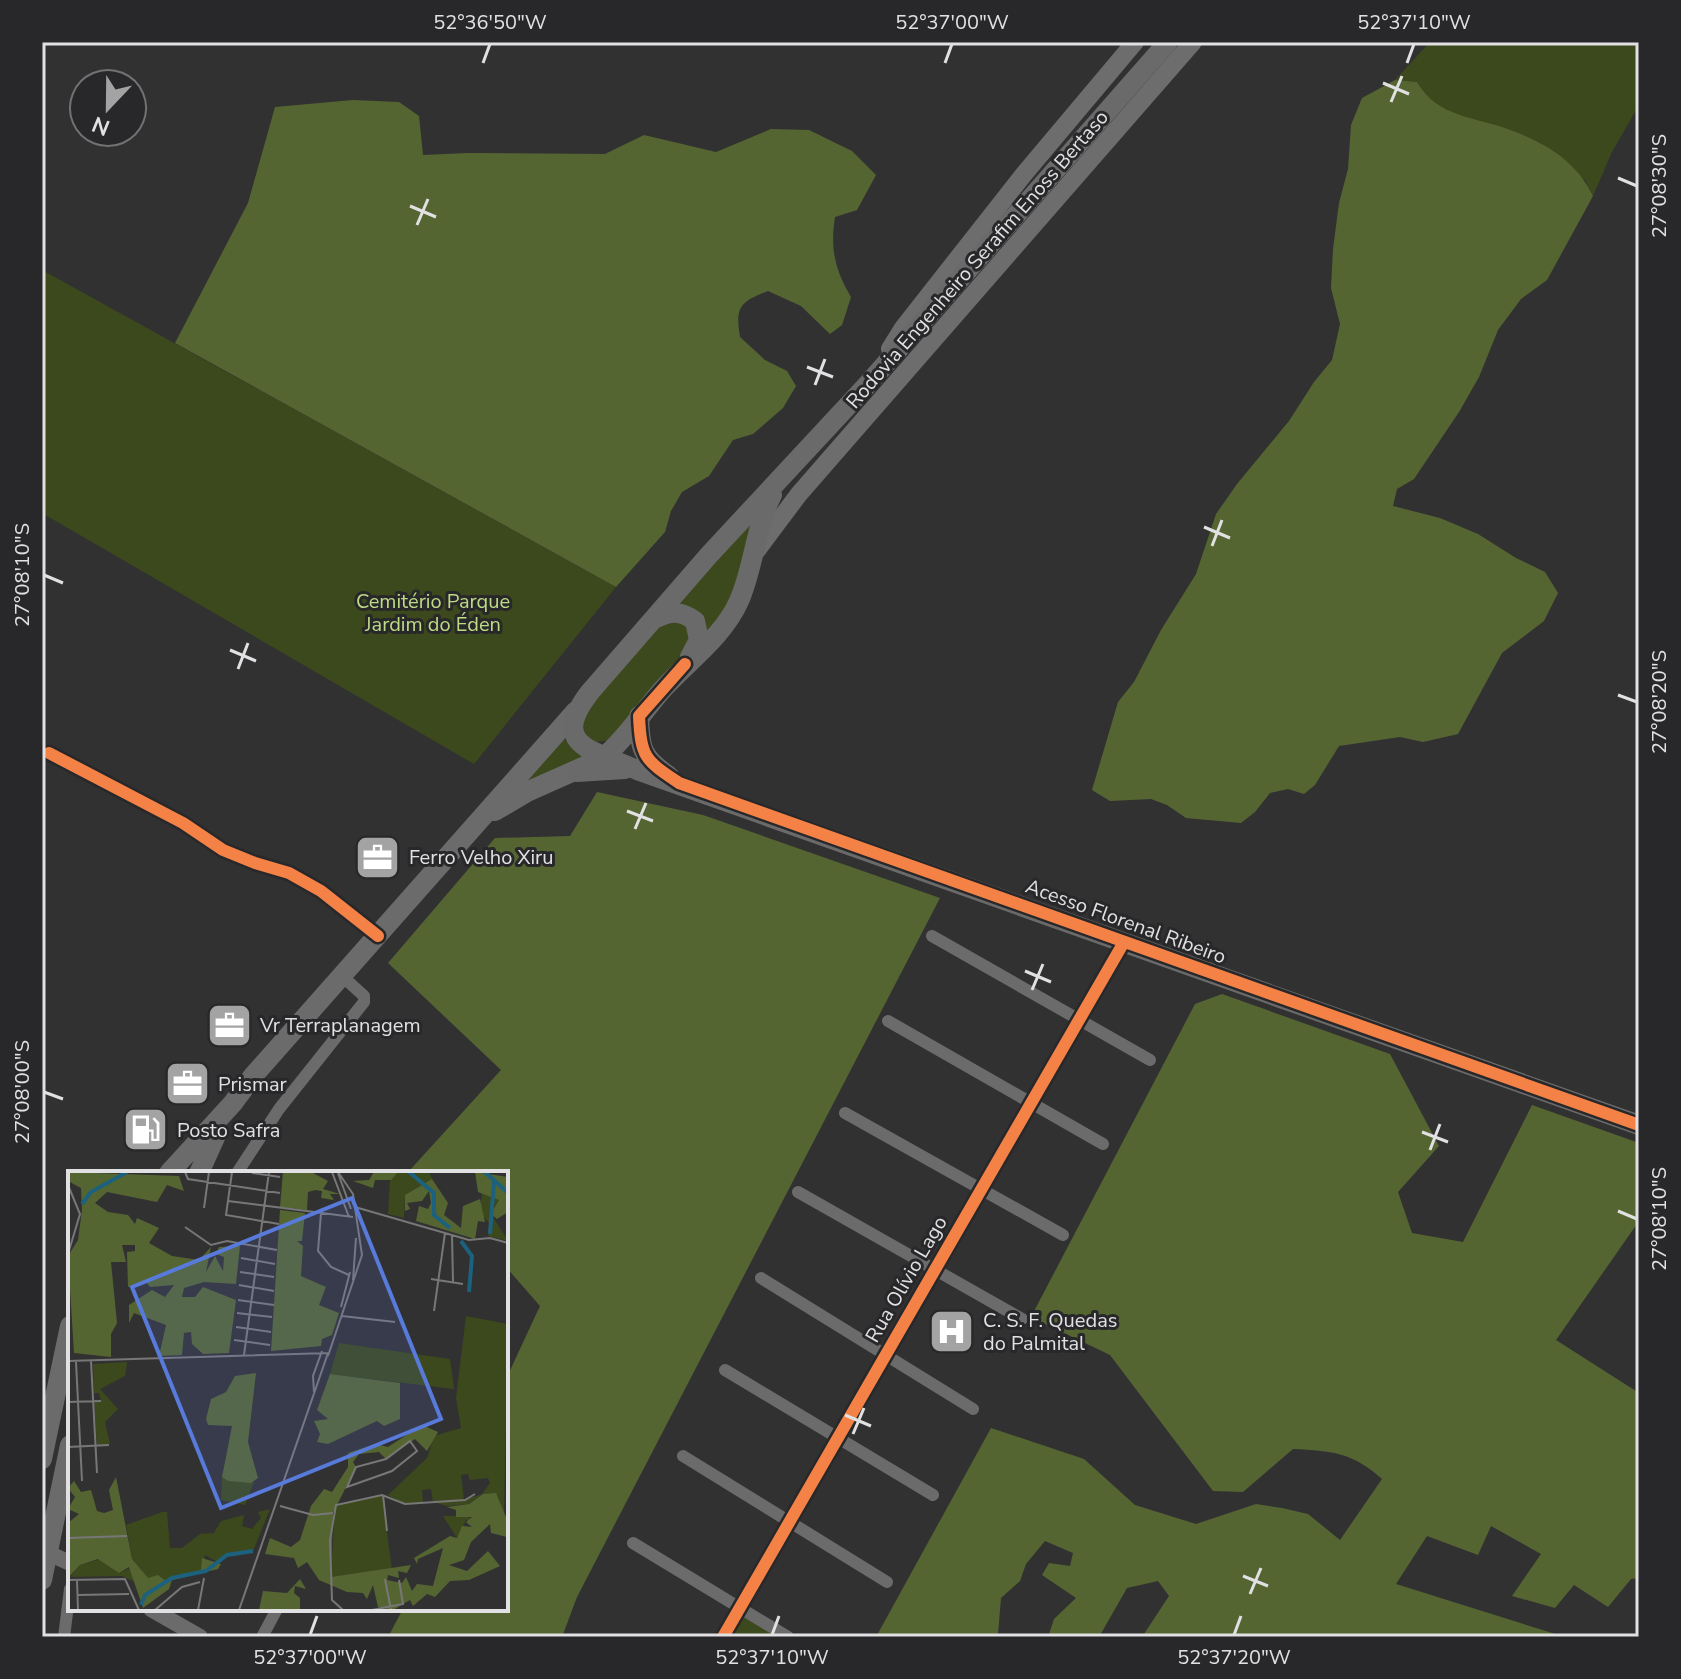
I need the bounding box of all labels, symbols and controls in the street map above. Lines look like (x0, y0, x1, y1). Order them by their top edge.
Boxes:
text: 52°36'50"W (433, 9, 547, 36)
text: 52°37'00"W (895, 9, 1009, 36)
text: 52°37'10"W (1357, 9, 1471, 36)
north arrow (68, 68, 148, 148)
street label: Rodovia Engenheiro Serafim Enoss Bertaso (840, 104, 1115, 414)
text: N (88, 109, 114, 143)
text: 27°08'30"S (1646, 134, 1673, 238)
text: 27°08'10"S (9, 523, 36, 627)
park label: Cemitério Parque Jardim do Éden (356, 588, 510, 638)
text: 27°08'20"S (1646, 650, 1673, 754)
office icon: Ferro Velho Xiru (354, 833, 402, 881)
place label: Ferro Velho Xiru (409, 844, 553, 871)
street label: Acesso Florenal Ribeiro (1022, 873, 1230, 970)
office icon: Vr Terraplanagem (205, 1001, 253, 1049)
place label: Vr Terraplanagem (259, 1012, 421, 1039)
text: 27°08'00"S (9, 1040, 36, 1144)
office icon: Prismar (163, 1060, 211, 1108)
place label: Prismar (218, 1071, 287, 1098)
fuel station icon: Posto Safra (122, 1106, 170, 1154)
place label: Posto Safra (177, 1117, 280, 1144)
text: 27°08'10"S (1646, 1167, 1673, 1271)
inset map (68, 1171, 508, 1611)
street label: Rua Olívio Lago (859, 1211, 954, 1347)
hospital icon: C. S. F. Quedas do Palmital (928, 1307, 976, 1355)
place label: C. S. F. Quedas do Palmital (983, 1307, 1117, 1357)
text: 52°37'00"W (253, 1644, 367, 1671)
text: 52°37'10"W (715, 1644, 829, 1671)
text: 52°37'20"W (1177, 1644, 1291, 1671)

